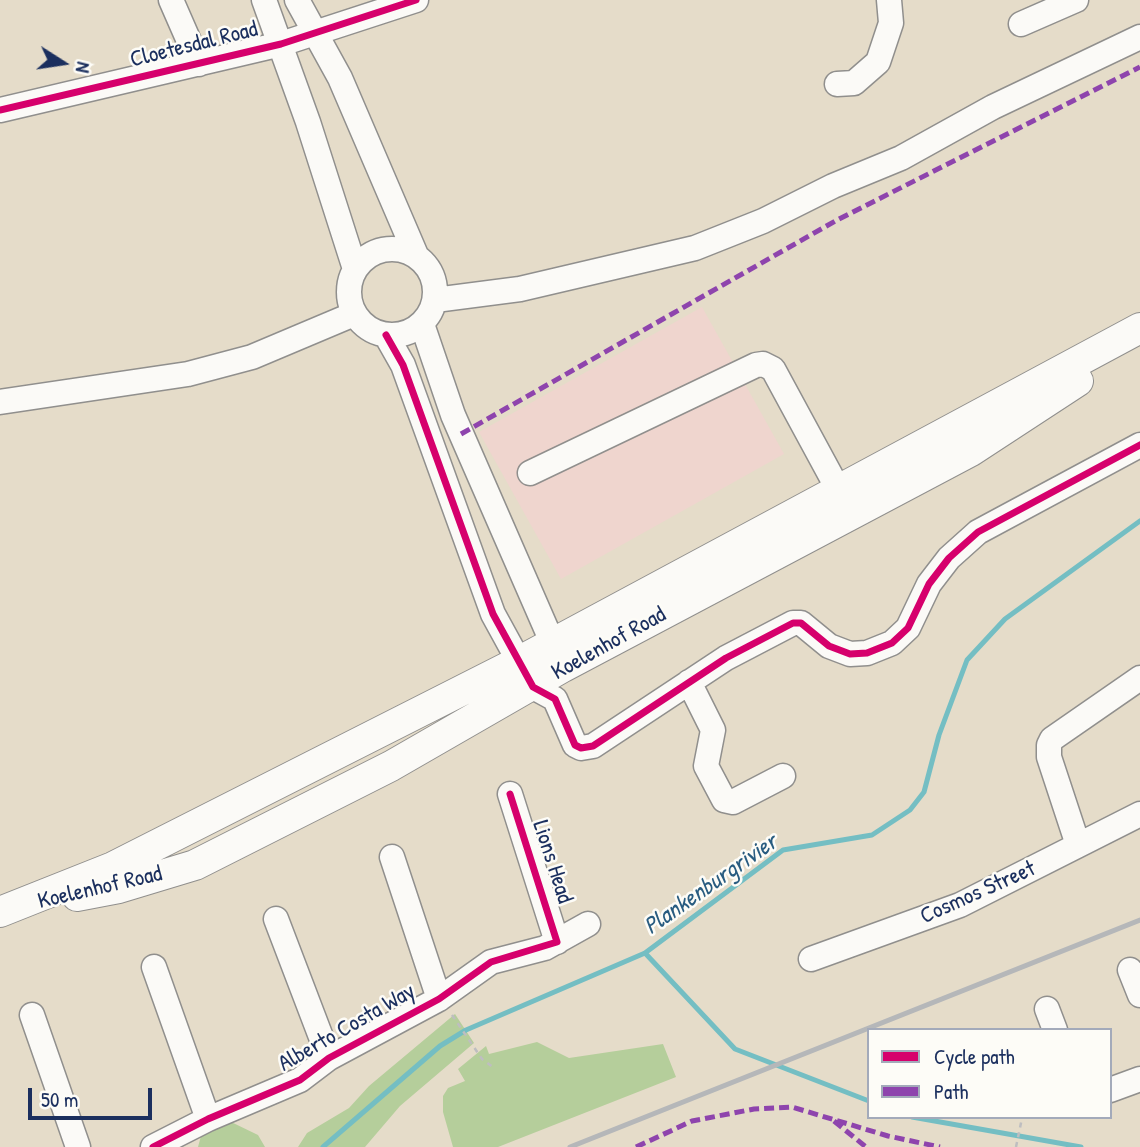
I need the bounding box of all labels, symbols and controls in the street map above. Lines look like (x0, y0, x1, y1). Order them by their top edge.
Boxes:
street label: Cloetesdal Road (128, 16, 260, 74)
north arrow (28, 28, 98, 98)
text: N (70, 60, 97, 75)
street label: Koelenhof Road (547, 601, 671, 687)
street label: Lions Head (526, 817, 578, 907)
water label: Plankenburgrivier (639, 828, 783, 942)
street label: Cosmos Street (916, 855, 1040, 931)
street label: Koelenhof Road (35, 860, 165, 916)
street label: Alberto Costa Way (274, 978, 420, 1078)
legend (867, 1028, 1112, 1119)
text: Cycle path (934, 1042, 1015, 1071)
scale bar (32, 1074, 156, 1118)
text: Path (934, 1077, 968, 1106)
text: 50 m (41, 1085, 78, 1114)

